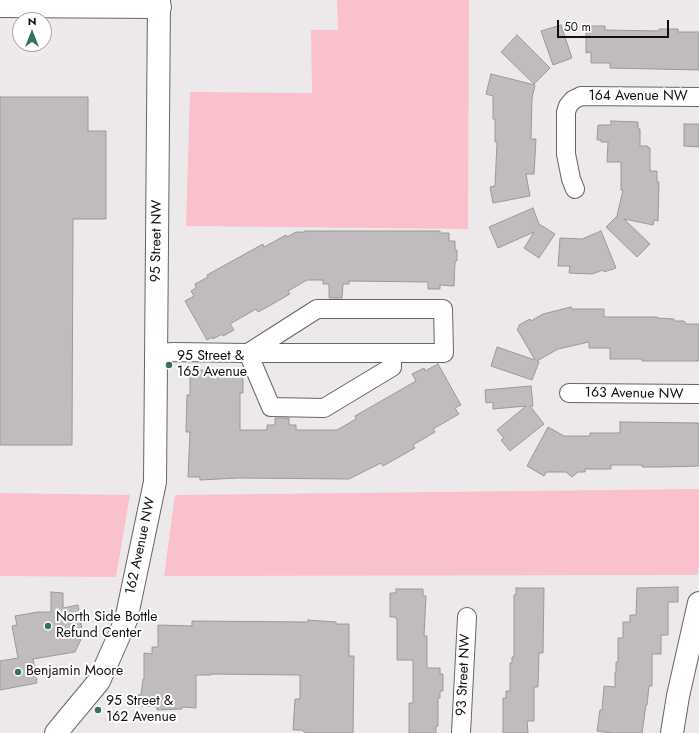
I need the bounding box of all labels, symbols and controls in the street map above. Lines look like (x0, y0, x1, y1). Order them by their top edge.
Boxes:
north arrow (12, 12, 52, 52)
scale bar (559, 12, 671, 38)
text: N (28, 13, 36, 29)
text: 50 m (564, 18, 591, 36)
street label: 164 Avenue NW (588, 89, 688, 105)
street label: 95 Street NW (148, 200, 166, 282)
place label: 95 Street & 165 Avenue (177, 349, 247, 382)
marker: 95 Street & 165 Avenue (164, 360, 174, 370)
street label: 163 Avenue NW (584, 385, 684, 403)
street label: 162 Avenue NW (122, 496, 160, 596)
place label: North Side Bottle Refund Center (56, 610, 158, 642)
marker: North Side Bottle Refund Center (43, 621, 53, 631)
street label: 93 Street NW (453, 634, 475, 716)
place label: Benjamin Moore (26, 664, 123, 680)
marker: Benjamin Moore (13, 667, 23, 677)
place label: 95 Street & 162 Avenue (106, 694, 176, 726)
marker: 95 Street & 162 Avenue (93, 705, 103, 715)

